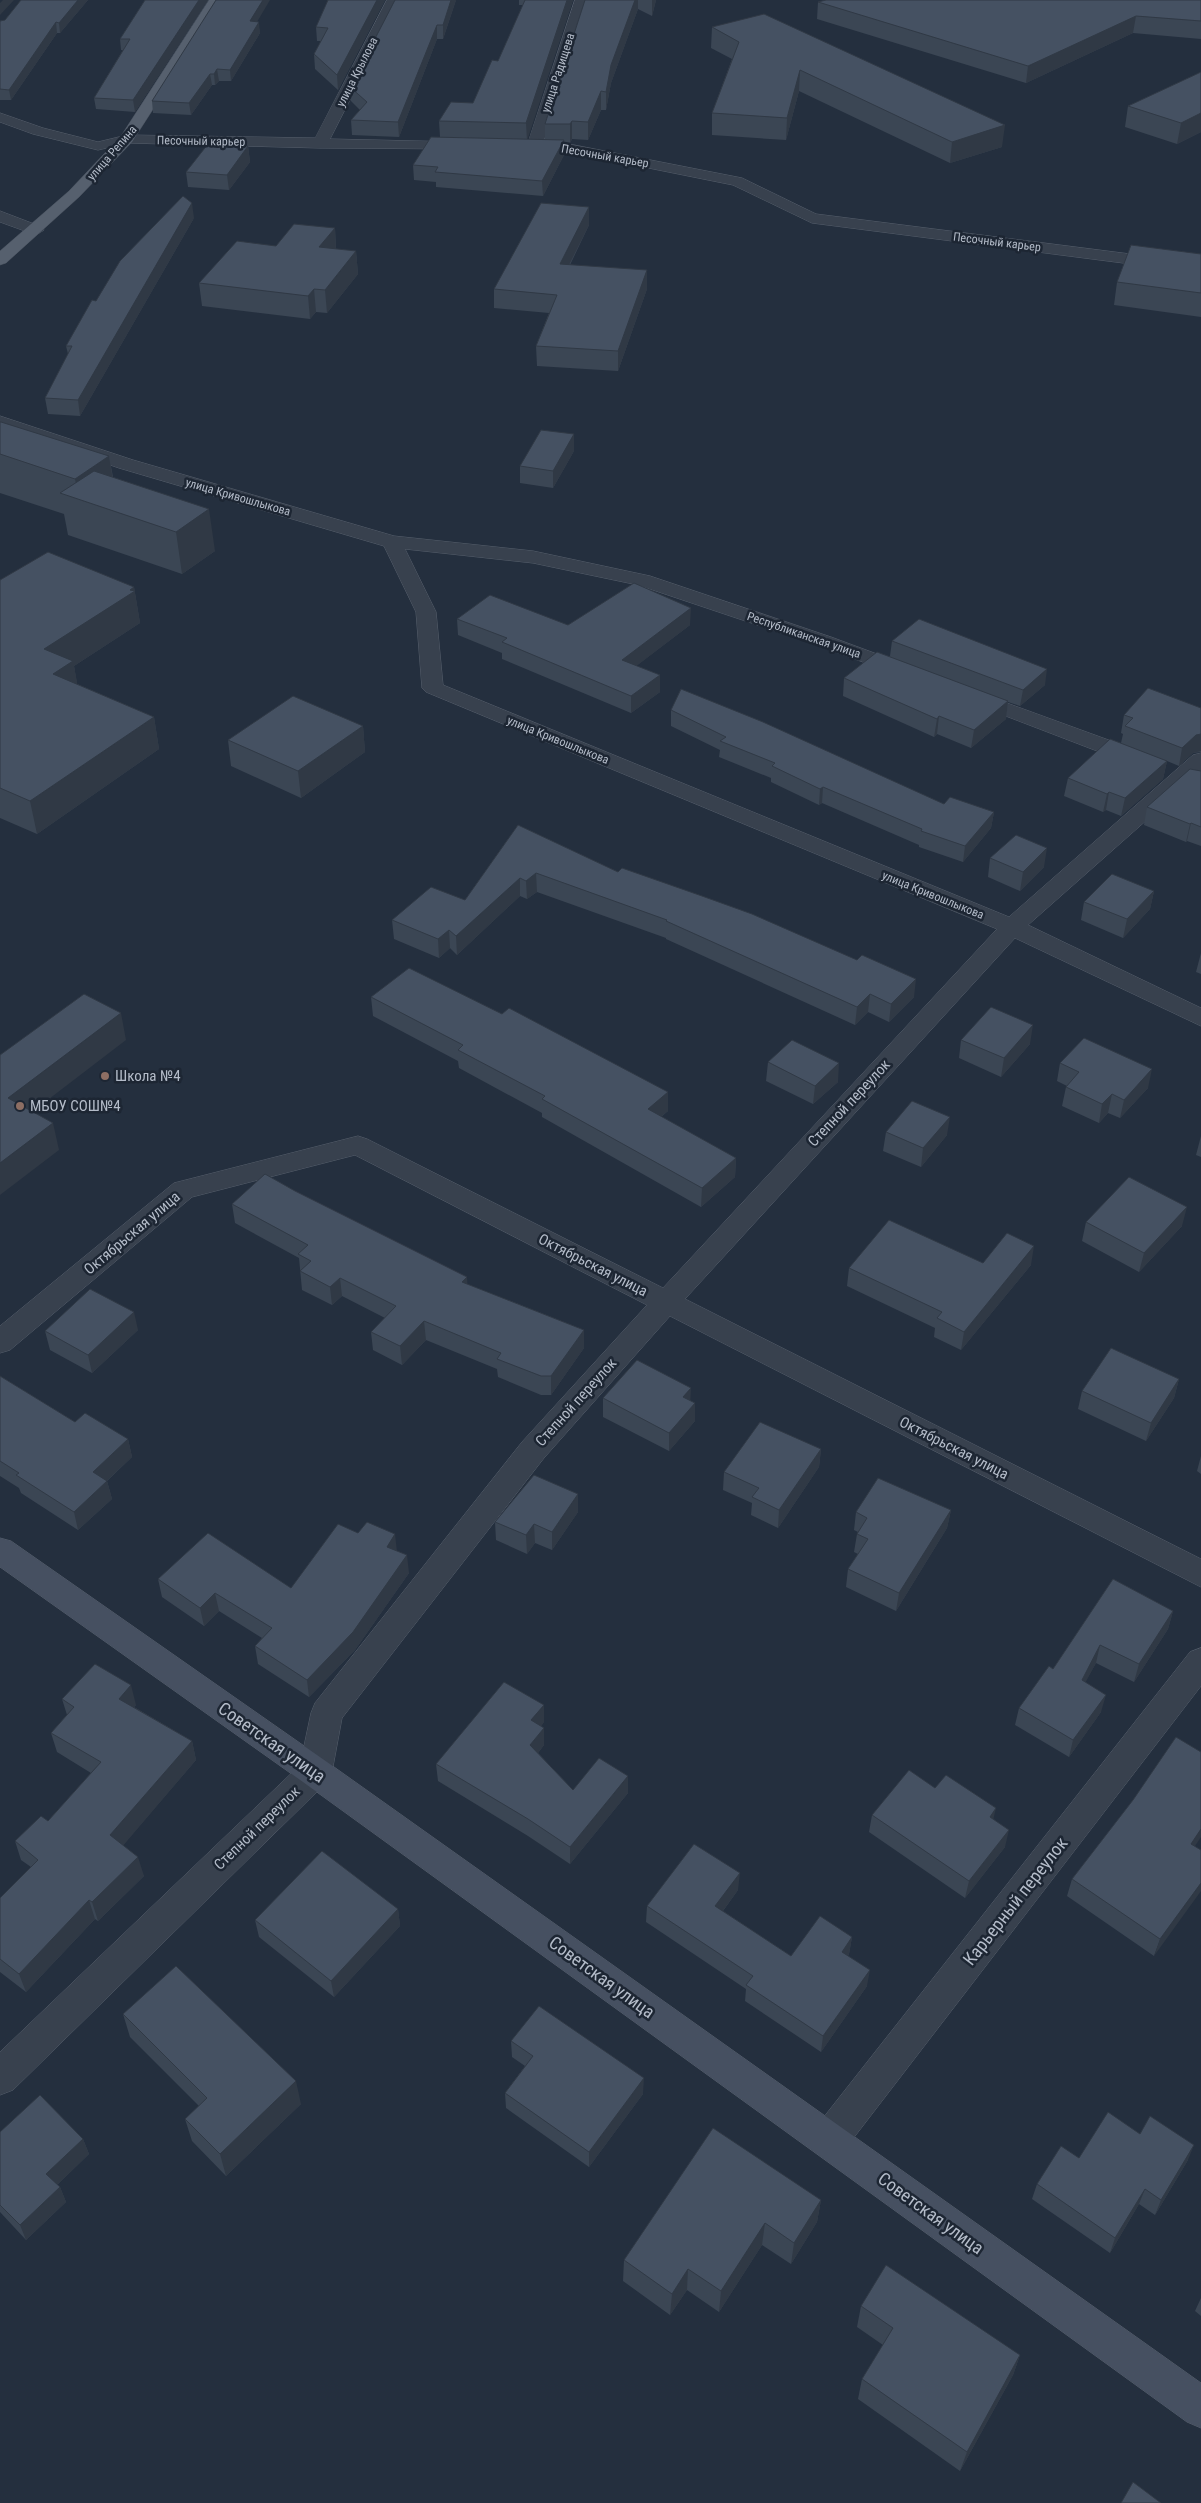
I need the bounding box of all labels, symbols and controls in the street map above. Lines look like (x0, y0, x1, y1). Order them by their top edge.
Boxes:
street label: улица Радищева (539, 31, 578, 115)
street label: улица Крылова (333, 35, 381, 109)
street label: улица Репина (84, 123, 140, 183)
street label: Песочный карьер (157, 133, 245, 149)
street label: Песочный карьер (560, 141, 650, 171)
street label: Песочный карьер (952, 230, 1042, 254)
street label: улица Кривошлыкова (184, 475, 292, 519)
street label: Республиканская улица (745, 609, 863, 661)
street label: улица Кривошлыкова (505, 713, 611, 767)
street label: улица Кривошлыкова (880, 868, 986, 922)
street label: Степной переулок (804, 1056, 894, 1150)
place label: Школа №4 (115, 1067, 181, 1085)
marker: Школа №4 (99, 1070, 111, 1082)
place label: МБОУ СОШ№4 (30, 1097, 121, 1115)
marker: МБОУ СОШ№4 (14, 1100, 26, 1112)
street label: Октябрьская улица (80, 1188, 184, 1278)
street label: Октябрьская улица (536, 1230, 650, 1300)
street label: Степной переулок (532, 1354, 620, 1450)
street label: Октябрьская улица (897, 1413, 1011, 1483)
street label: Советская улица (215, 1697, 329, 1787)
street label: Степной переулок (210, 1782, 304, 1874)
street label: Карьерный переулок (958, 1832, 1072, 1969)
street label: Советская улица (545, 1932, 659, 2022)
street label: Советская улица (874, 2168, 988, 2258)

